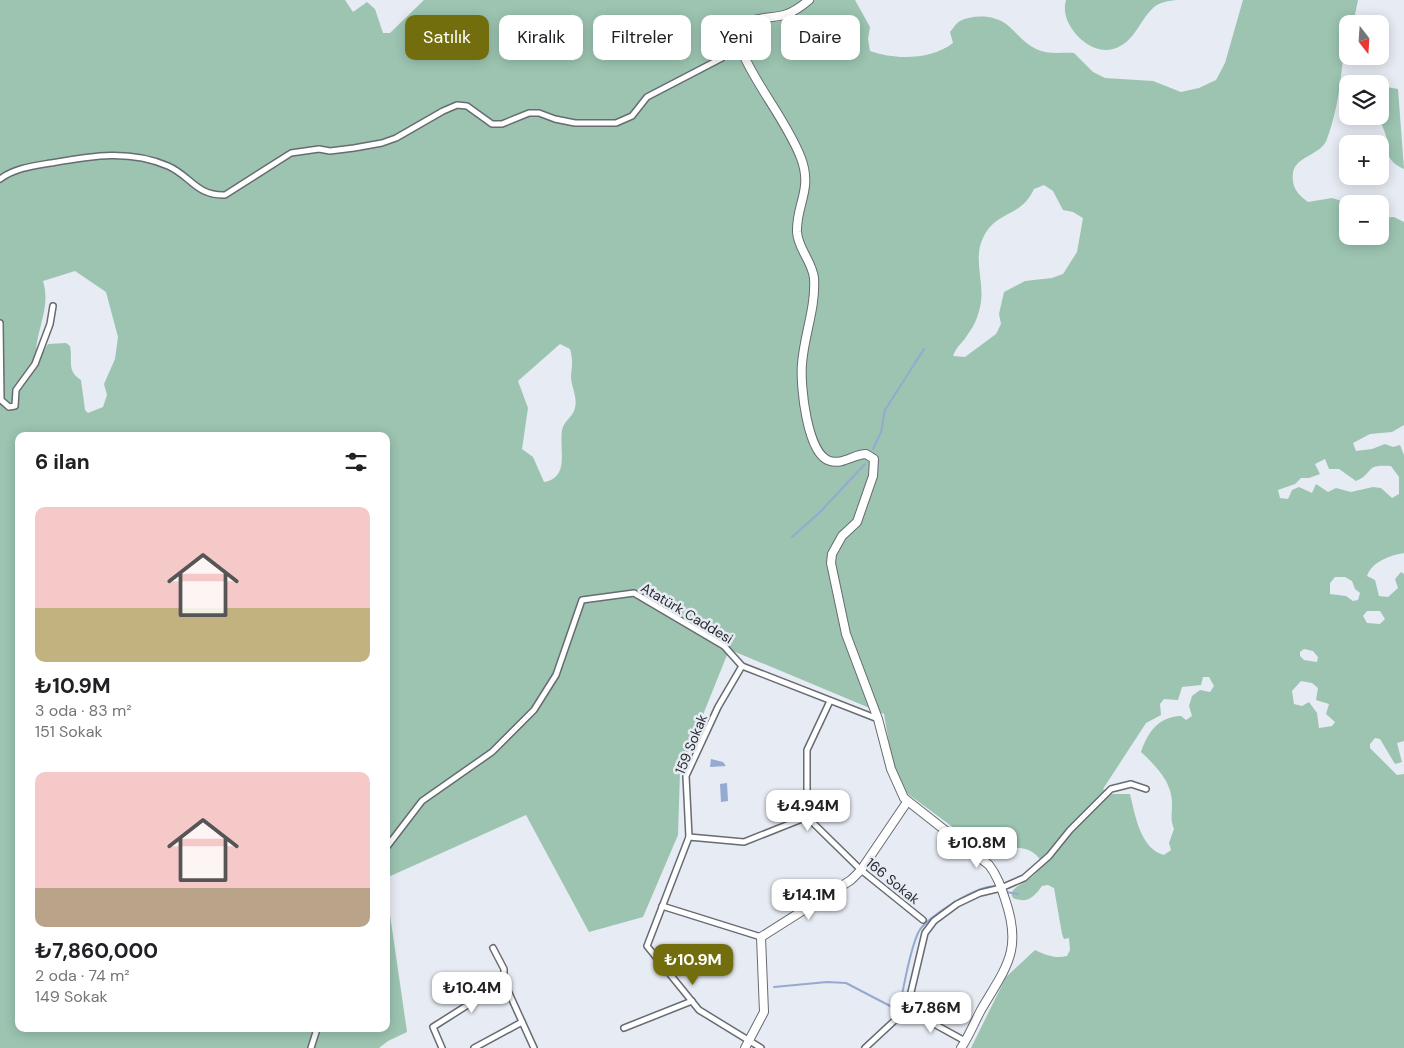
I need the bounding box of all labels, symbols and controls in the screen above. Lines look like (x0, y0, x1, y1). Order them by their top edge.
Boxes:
chip: Satılık (405, 15, 489, 60)
chip: Kiralık (499, 15, 583, 60)
chip: Filtreler (593, 15, 691, 60)
chip: Yeni (701, 15, 771, 60)
chip: Daire (781, 15, 860, 60)
north arrow (1339, 15, 1389, 65)
map controls (1339, 15, 1389, 245)
button: layers (1339, 75, 1389, 125)
button: + (1339, 135, 1389, 185)
button: − (1339, 195, 1389, 245)
text: 6 ilan (35, 448, 90, 476)
icon: filters (342, 448, 370, 476)
icon: home (158, 540, 248, 630)
street label: Atatürk Caddesi (638, 578, 736, 648)
text: ₺10.9M (35, 672, 111, 700)
text: 3 oda · 83 m² (35, 700, 132, 721)
street label: 159 Sokak (671, 711, 711, 777)
text: 151 Sokak (35, 721, 103, 742)
pin: ₺4.94M (767, 790, 849, 832)
text: ₺4.94M (777, 795, 839, 816)
icon: home (158, 805, 248, 895)
pin: ₺10.8M (936, 826, 1018, 869)
text: ₺10.8M (948, 832, 1006, 853)
street label: 166 Sokak (863, 854, 923, 908)
pin: ₺14.1M (768, 878, 850, 921)
text: ₺14.1M (783, 884, 835, 905)
text: ₺7,860,000 (35, 937, 158, 965)
pin: ₺10.9M (652, 944, 734, 986)
text: ₺10.9M (664, 949, 722, 970)
text: 2 oda · 74 m² (35, 965, 129, 986)
pin: ₺10.4M (431, 972, 513, 1014)
text: ₺10.4M (443, 977, 501, 998)
text: 149 Sokak (35, 986, 108, 1007)
pin: ₺7.86M (890, 992, 972, 1034)
text: ₺7.86M (901, 997, 961, 1018)

